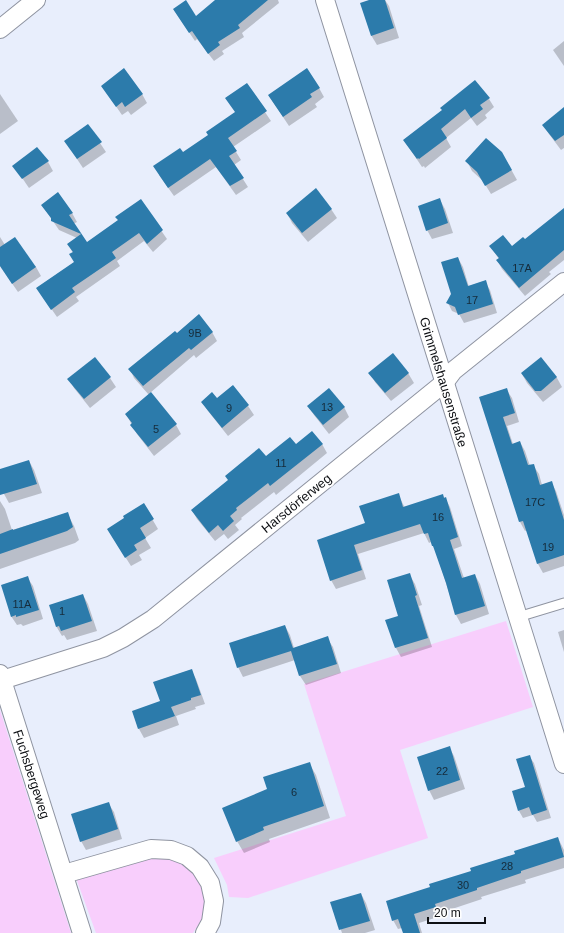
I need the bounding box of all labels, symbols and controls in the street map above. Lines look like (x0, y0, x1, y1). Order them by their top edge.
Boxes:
house number: 17A (512, 262, 532, 274)
house number: 17 (466, 294, 478, 306)
street label: Grimmelshausenstraße (417, 315, 470, 449)
house number: 9B (188, 327, 202, 339)
house number: 13 (321, 401, 333, 413)
house number: 9 (226, 402, 232, 414)
house number: 5 (153, 423, 159, 435)
house number: 11 (275, 457, 287, 469)
street label: Harsdörferweg (258, 471, 334, 536)
house number: 17C (525, 496, 545, 508)
house number: 16 (432, 511, 444, 523)
house number: 19 (542, 541, 554, 553)
house number: 11A (13, 598, 32, 610)
house number: 1 (59, 605, 65, 617)
street label: Fuchsbergeweg (10, 728, 53, 820)
house number: 22 (436, 765, 448, 777)
house number: 6 (291, 786, 297, 798)
house number: 28 (501, 860, 513, 872)
house number: 30 (457, 879, 469, 891)
scale bar (428, 899, 485, 925)
text: 20 m (434, 906, 461, 920)

